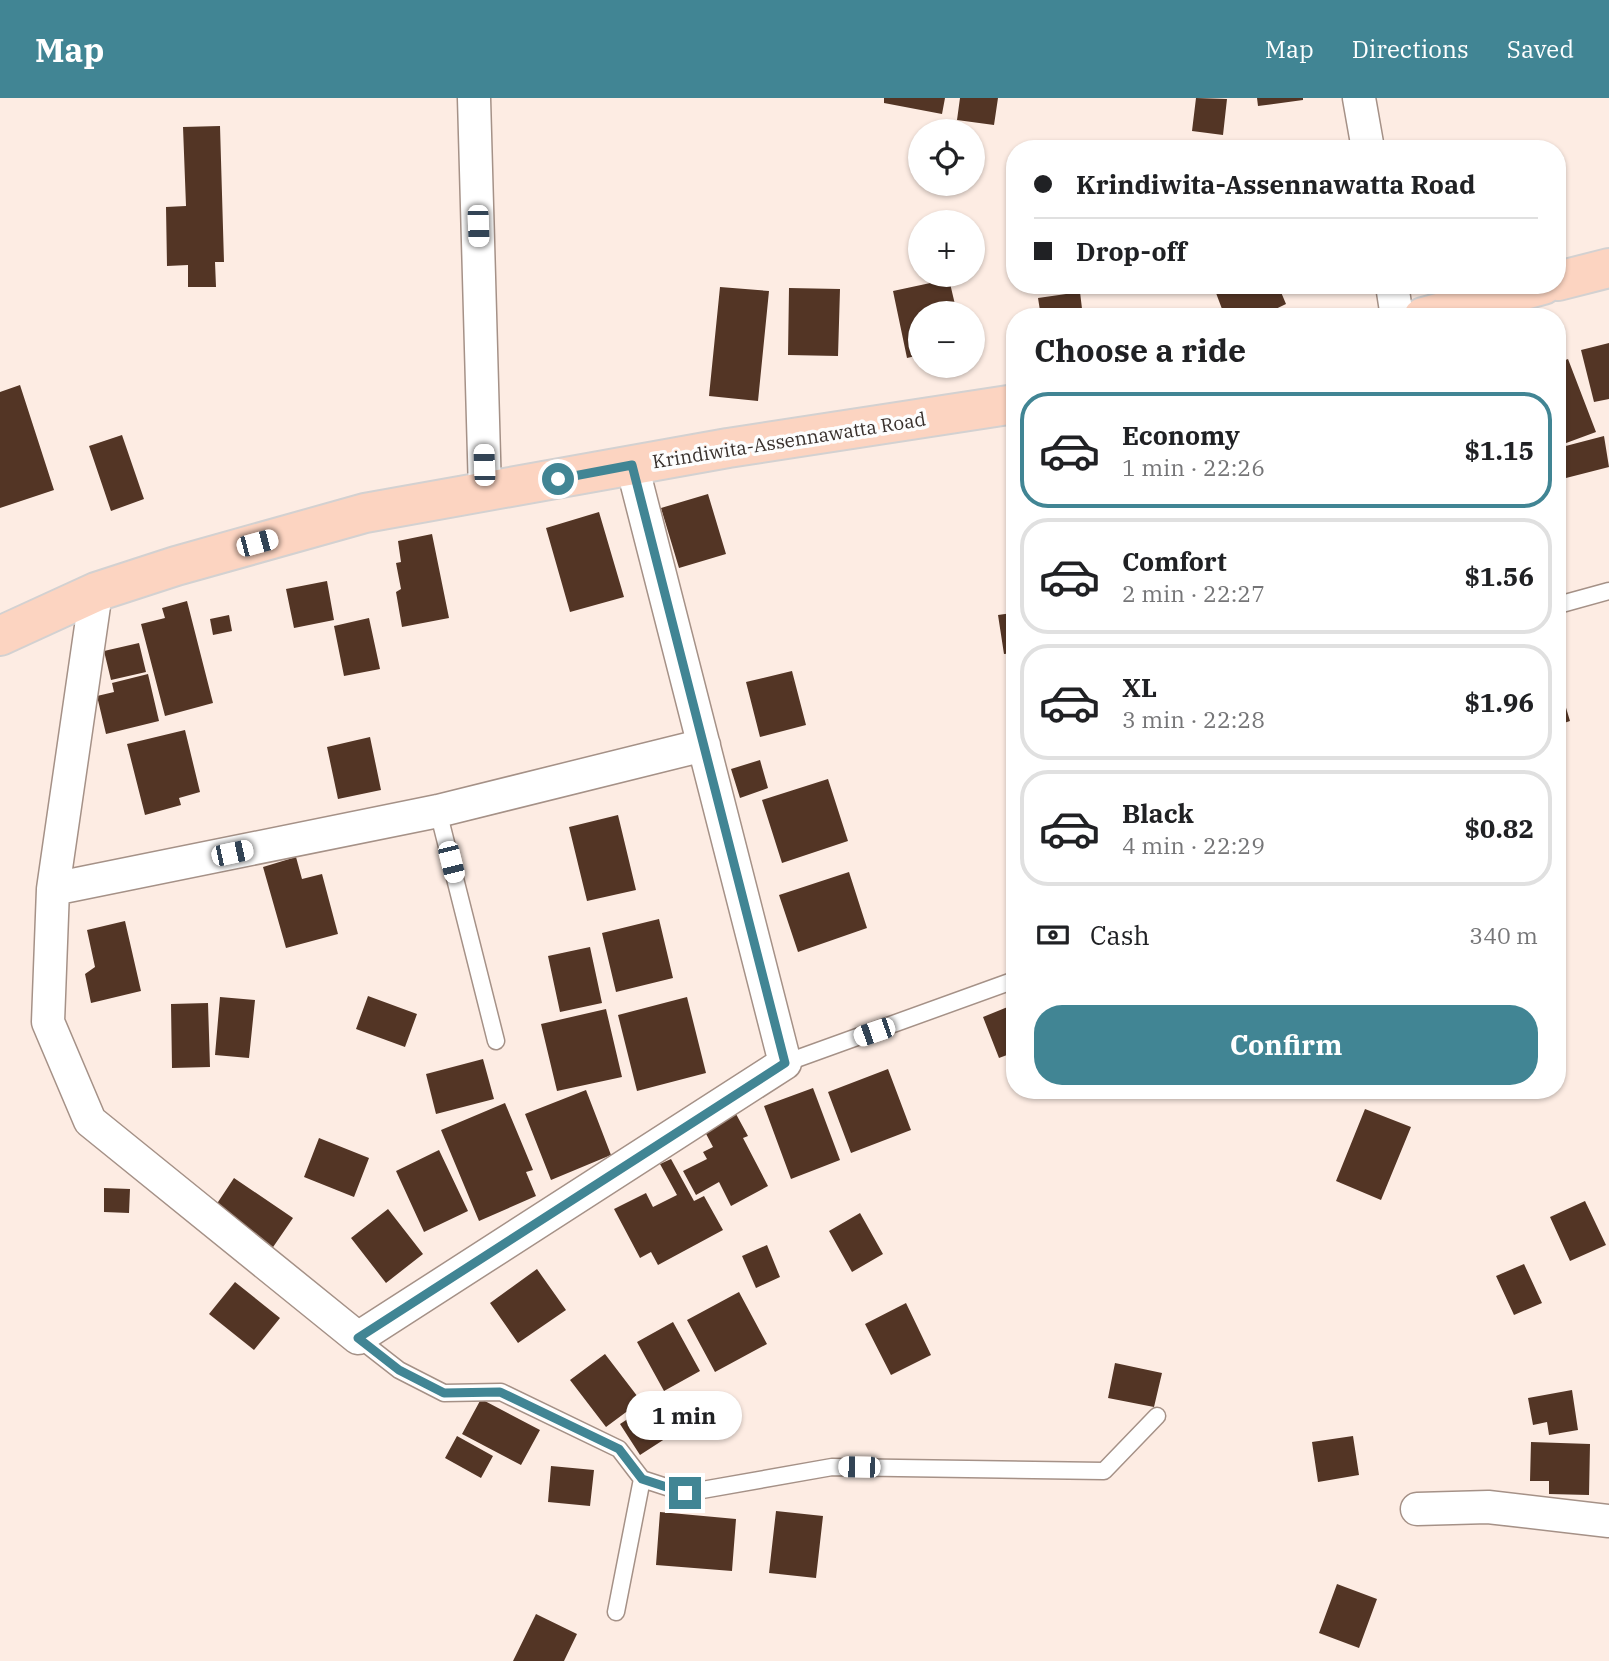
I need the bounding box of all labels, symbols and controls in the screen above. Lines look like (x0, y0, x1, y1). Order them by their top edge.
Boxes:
text: Map (35, 28, 104, 71)
text: Map (1265, 33, 1314, 65)
text: Directions (1352, 33, 1469, 65)
text: Saved (1507, 33, 1574, 65)
map controls (908, 119, 985, 378)
button: locate (908, 119, 985, 196)
text: Krindiwita-Assennawatta Road (1076, 167, 1476, 201)
car (467, 205, 490, 247)
button: + (908, 210, 985, 287)
text: Drop-off (1076, 234, 1187, 268)
button: − (908, 301, 985, 378)
text: Choose a ride (1034, 329, 1246, 371)
street label: Krindiwita-Assennawatta Road (651, 407, 927, 473)
text: Economy (1122, 418, 1240, 452)
icon: car (1038, 419, 1101, 482)
text: $1.15 (1464, 433, 1534, 467)
car (473, 444, 496, 486)
text: 1 min · 22:26 (1122, 452, 1265, 482)
route start (542, 463, 574, 495)
car (234, 527, 281, 559)
text: Comfort (1122, 544, 1227, 578)
icon: car (1038, 545, 1101, 608)
text: $1.56 (1464, 559, 1534, 593)
text: 2 min · 22:27 (1122, 578, 1265, 608)
text: XL (1122, 670, 1157, 704)
icon: car (1038, 671, 1101, 734)
text: $1.96 (1464, 685, 1534, 719)
text: 3 min · 22:28 (1122, 704, 1265, 734)
text: Black (1122, 796, 1194, 830)
icon: car (1038, 797, 1101, 860)
text: $0.82 (1464, 811, 1534, 845)
text: 4 min · 22:29 (1122, 830, 1265, 860)
car (210, 838, 255, 868)
car (436, 839, 467, 885)
icon: cash (1034, 916, 1072, 954)
text: Cash (1090, 918, 1150, 952)
text: 340 m (1469, 920, 1538, 950)
button: Confirm (1034, 1005, 1538, 1085)
car (851, 1015, 898, 1049)
callout: 1 min (627, 1392, 743, 1440)
text: 1 min (652, 1400, 716, 1430)
car (838, 1456, 881, 1478)
route end (669, 1477, 701, 1509)

